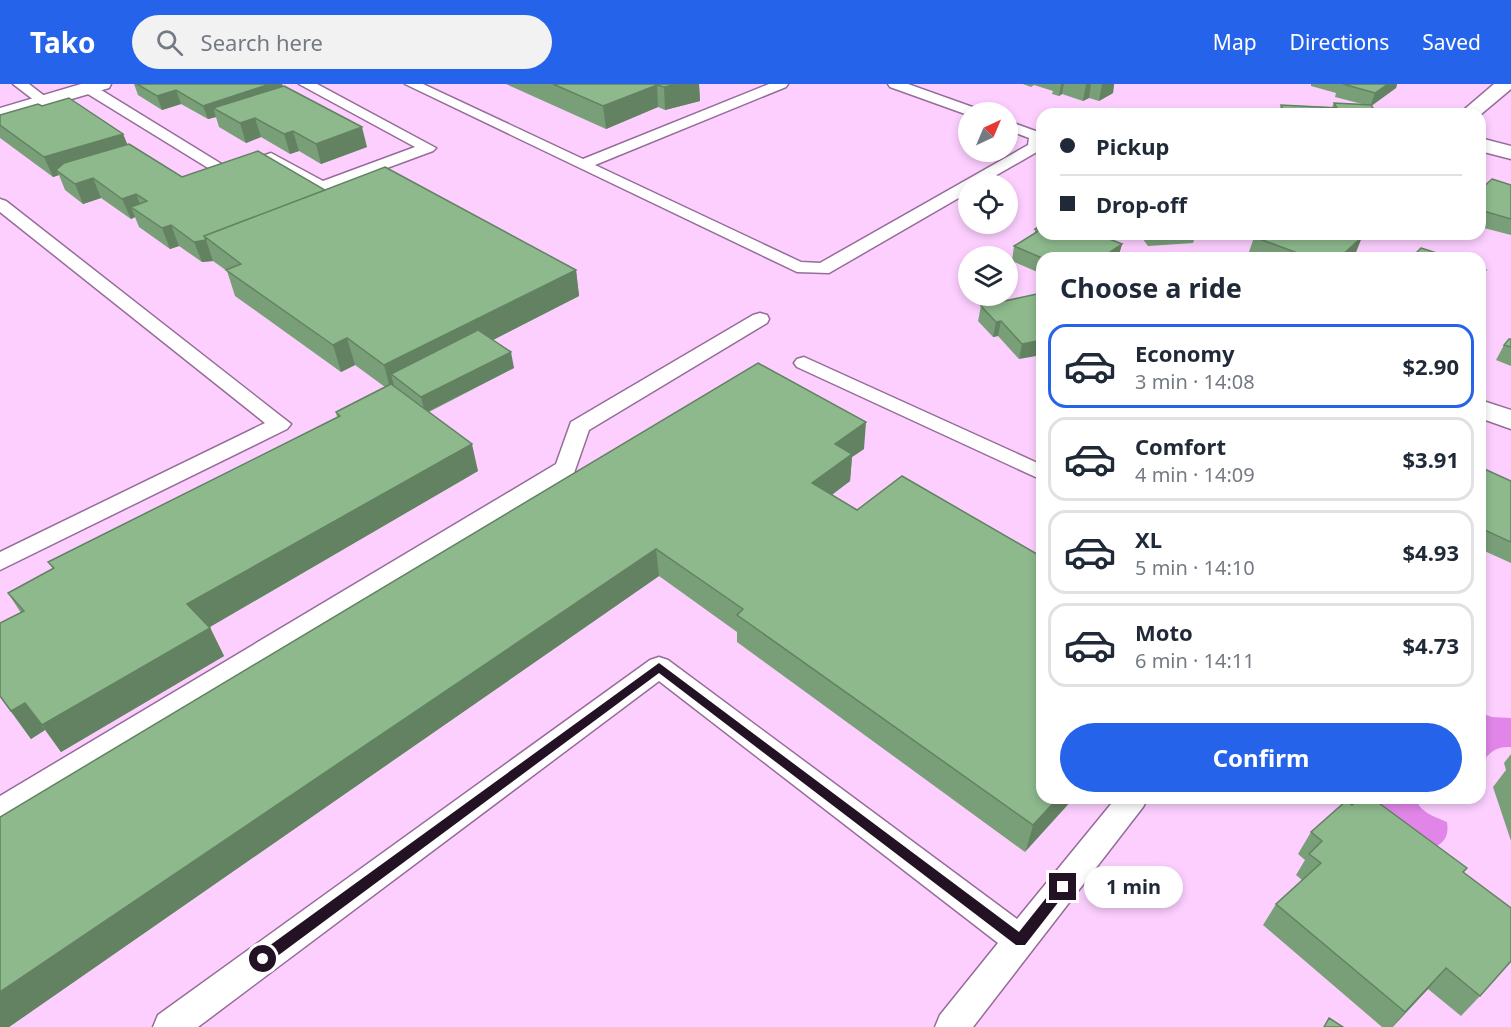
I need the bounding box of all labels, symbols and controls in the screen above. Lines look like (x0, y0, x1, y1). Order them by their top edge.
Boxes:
search box (132, 15, 552, 69)
text: Tako (30, 23, 96, 61)
icon: search (153, 26, 186, 59)
text: Search here (201, 27, 323, 57)
text: Map (1213, 28, 1257, 56)
text: Directions (1290, 28, 1389, 56)
text: Saved (1422, 28, 1481, 56)
north arrow (958, 102, 1018, 162)
map controls (958, 102, 1018, 306)
text: Pickup (1096, 131, 1169, 161)
button: locate (958, 174, 1018, 234)
text: Drop-off (1096, 189, 1187, 219)
button: layers (958, 246, 1018, 306)
text: Choose a ride (1060, 269, 1242, 306)
text: Economy (1135, 338, 1234, 368)
icon: car (1063, 339, 1117, 393)
text: $2.90 (1402, 351, 1459, 381)
text: 3 min · 14:08 (1135, 368, 1255, 395)
text: Comfort (1135, 431, 1226, 461)
icon: car (1063, 432, 1117, 486)
text: $3.91 (1402, 444, 1459, 474)
text: 4 min · 14:09 (1135, 461, 1255, 488)
text: XL (1135, 524, 1162, 554)
icon: car (1063, 525, 1117, 579)
text: $4.93 (1402, 537, 1459, 567)
text: 5 min · 14:10 (1135, 554, 1255, 581)
text: Moto (1135, 617, 1193, 647)
icon: car (1063, 618, 1117, 672)
text: $4.73 (1402, 630, 1459, 660)
text: 6 min · 14:11 (1135, 647, 1255, 674)
button: Confirm (1060, 723, 1462, 792)
callout: 1 min (1084, 866, 1183, 908)
route end (1049, 873, 1076, 900)
text: 1 min (1106, 873, 1161, 900)
route start (249, 945, 276, 972)

